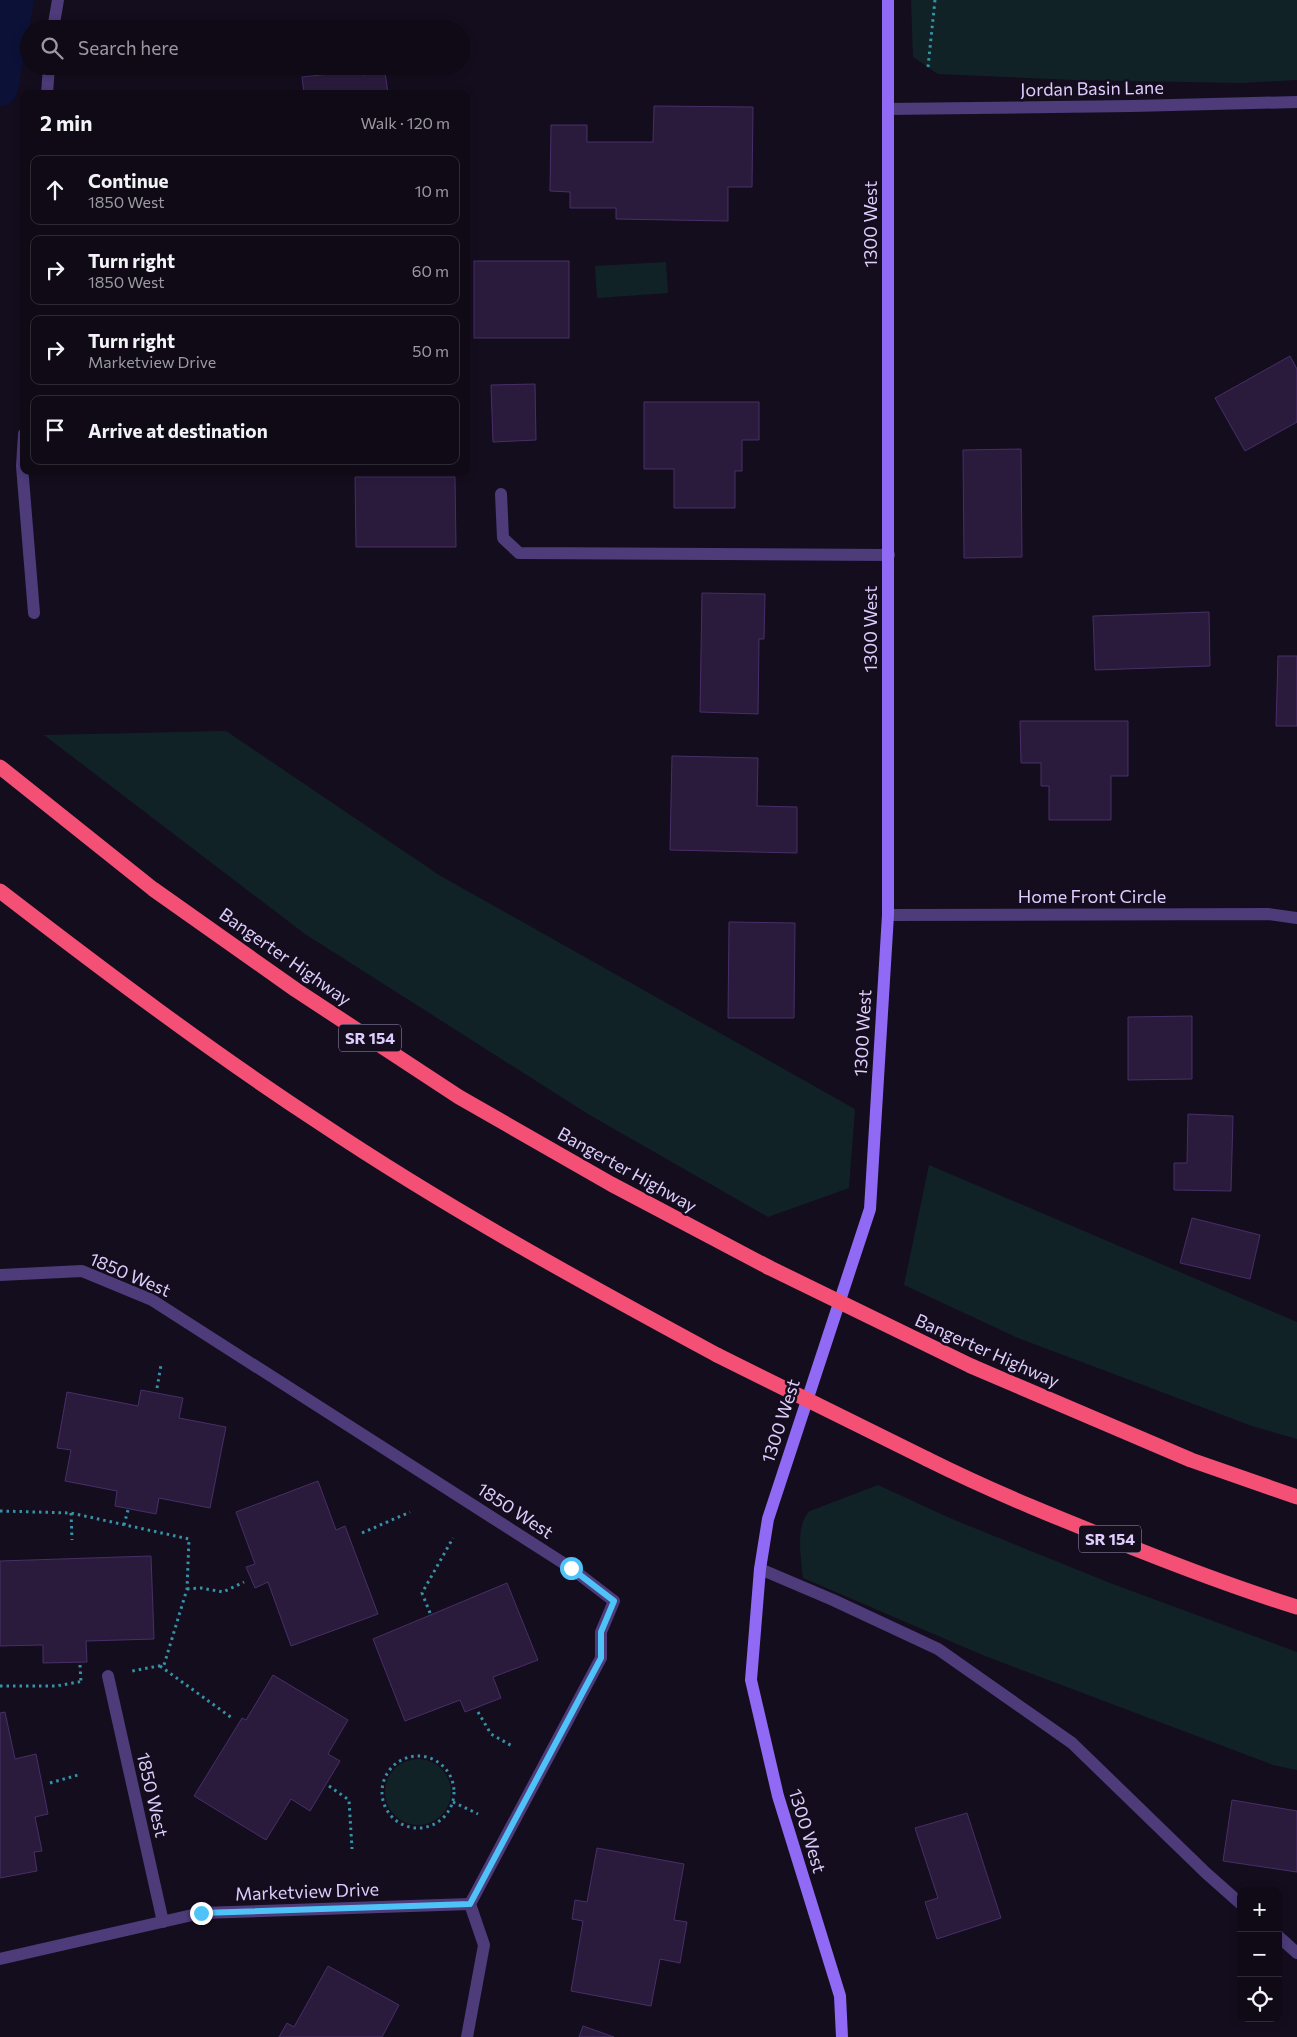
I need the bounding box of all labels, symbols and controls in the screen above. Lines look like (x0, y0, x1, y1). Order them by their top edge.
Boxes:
search box (20, 20, 470, 75)
icon: search (38, 34, 66, 62)
text: Search here (78, 36, 178, 59)
street label: Jordan Basin Lane (1020, 76, 1164, 100)
text: 2 min (40, 110, 92, 135)
text: Walk · 120 m (360, 113, 450, 132)
text: Continue (88, 169, 168, 192)
icon: ahead (41, 176, 69, 204)
street label: 1300 West (859, 180, 881, 268)
text: 10 m (415, 181, 449, 200)
text: 1850 West (88, 192, 165, 211)
text: Turn right (88, 249, 175, 272)
icon: right (41, 256, 69, 284)
text: 60 m (412, 261, 449, 280)
text: 1850 West (88, 272, 165, 291)
text: Turn right (88, 329, 175, 352)
icon: right (41, 336, 69, 364)
text: 50 m (412, 341, 449, 360)
text: Marketview Drive (88, 352, 216, 371)
icon: arrive (41, 416, 69, 444)
text: Arrive at destination (88, 419, 268, 442)
street label: 1300 West (859, 585, 881, 673)
street label: Home Front Circle (1018, 885, 1166, 907)
street label: Bangerter Highway (215, 903, 356, 1010)
street label: 1300 West (849, 989, 875, 1077)
road number: SR 154 (339, 1024, 401, 1052)
street label: Bangerter Highway (554, 1122, 701, 1216)
street label: 1850 West (86, 1247, 174, 1301)
street label: Bangerter Highway (912, 1308, 1063, 1392)
street label: 1300 West (756, 1376, 804, 1465)
street label: 1850 West (473, 1477, 558, 1543)
road number: SR 154 (1079, 1526, 1141, 1552)
route start (560, 1557, 583, 1580)
street label: 1850 West (133, 1750, 173, 1839)
street label: 1300 West (785, 1786, 831, 1876)
street label: Marketview Drive (235, 1877, 379, 1905)
map controls (1237, 1887, 1282, 2022)
button: + (1237, 1887, 1282, 1932)
route end (190, 1902, 213, 1925)
button: − (1237, 1932, 1282, 1977)
button: locate (1237, 1977, 1282, 2022)

